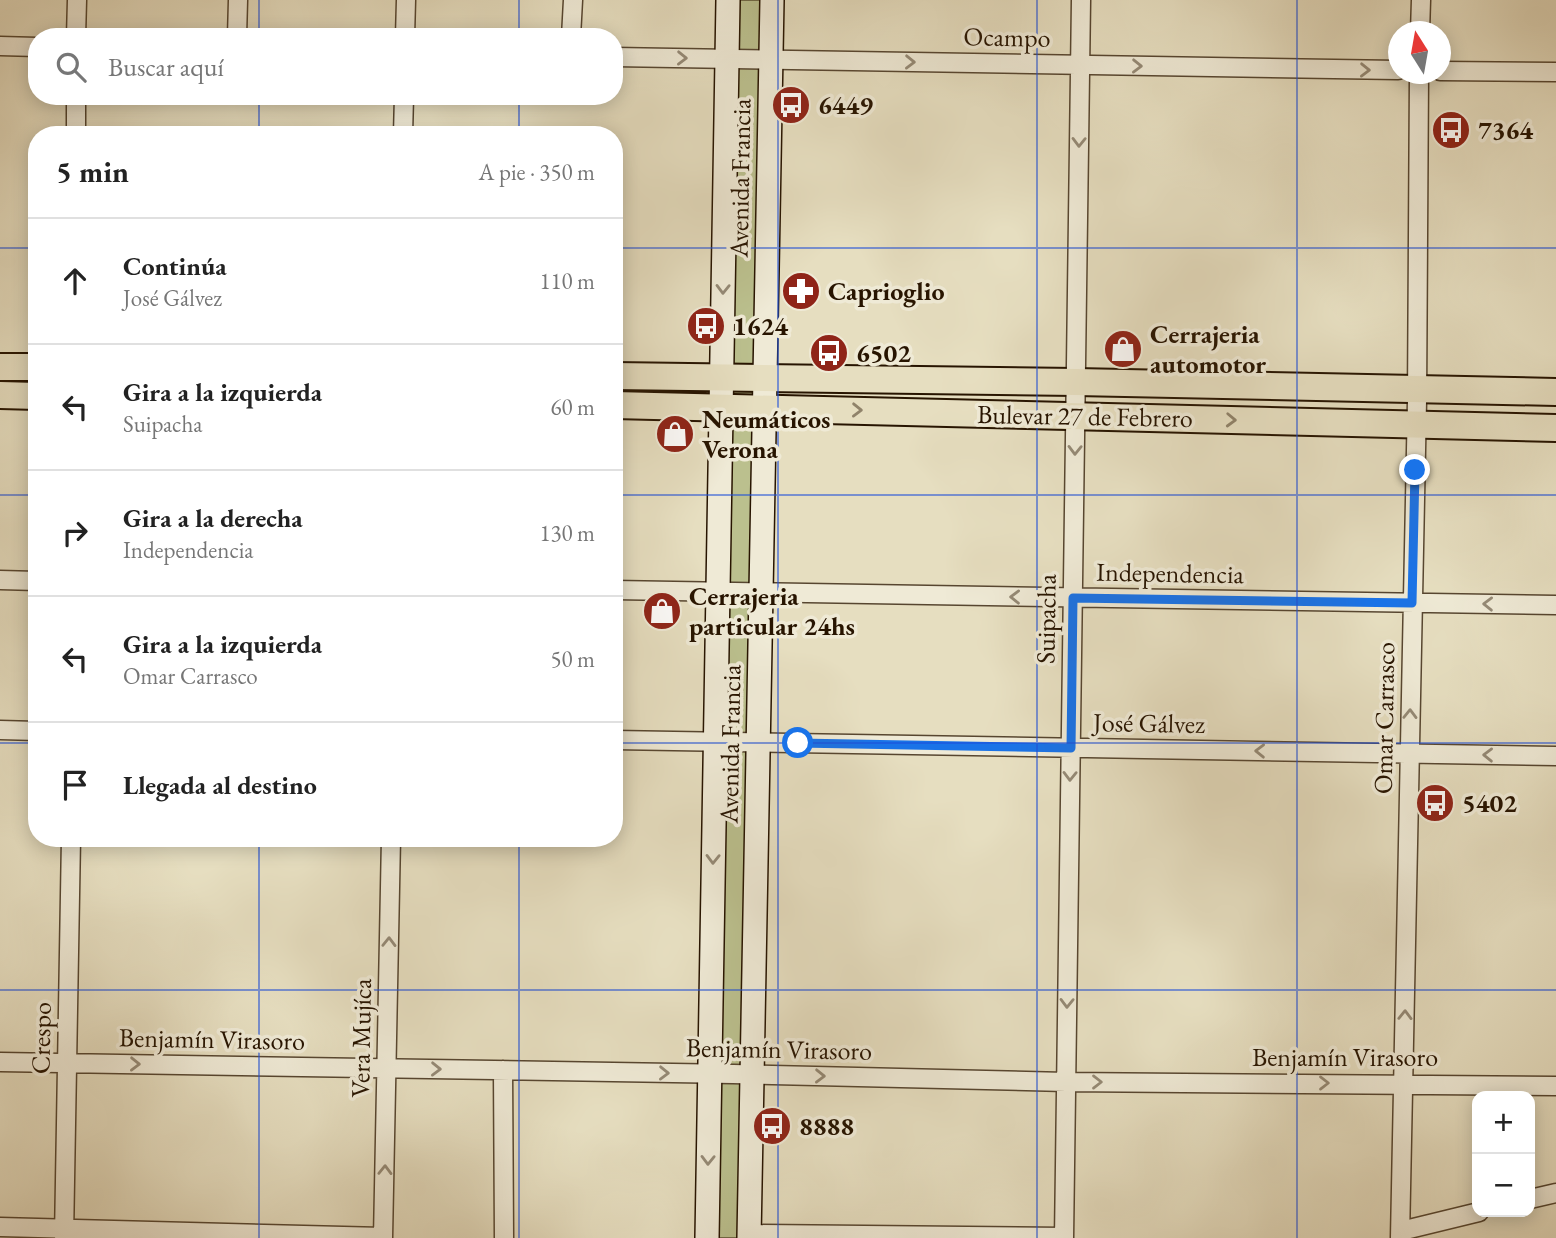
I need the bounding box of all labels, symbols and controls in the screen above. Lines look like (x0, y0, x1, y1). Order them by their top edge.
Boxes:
street label: Ocampo (963, 19, 1051, 55)
north arrow (1388, 21, 1451, 84)
search box (28, 28, 623, 105)
icon: search (52, 48, 90, 86)
text: Buscar aquí (108, 50, 224, 84)
one-way arrow (678, 50, 688, 66)
one-way arrow (905, 54, 916, 70)
one-way arrow (1133, 58, 1143, 74)
one-way arrow (1360, 62, 1371, 78)
bus stop icon: 6449 (770, 84, 812, 126)
place label: 6449 (818, 88, 873, 122)
street label: Avenida Francia (722, 97, 758, 259)
bus stop icon: 7364 (1430, 109, 1472, 151)
place label: 7364 (1478, 113, 1533, 147)
one-way arrow (1072, 136, 1087, 147)
text: 5 min (56, 152, 129, 191)
text: A pie · 350 m (479, 157, 595, 187)
text: Continúa (123, 249, 227, 283)
icon: ahead (56, 262, 94, 300)
text: 110 m (539, 266, 595, 296)
pharmacy icon: Caprioglio (780, 270, 822, 312)
place label: Caprioglio (828, 274, 945, 308)
text: José Gálvez (123, 283, 222, 313)
one-way arrow (715, 284, 731, 294)
bus stop icon: 1624 (685, 305, 727, 347)
place label: 1624 (733, 309, 788, 343)
place label: Cerrajeria automotor (1150, 317, 1266, 381)
shop icon: Cerrajeria automotor (1102, 328, 1144, 370)
bus stop icon: 6502 (808, 332, 850, 374)
place label: 6502 (856, 336, 911, 370)
text: Gira a la izquierda (123, 375, 322, 409)
icon: left (56, 388, 94, 426)
text: 60 m (550, 392, 595, 422)
street label: Bulevar 27 de Febrero (977, 397, 1193, 435)
place label: Neumáticos Verona (702, 402, 830, 466)
one-way arrow (852, 403, 863, 418)
text: Suipacha (123, 409, 203, 439)
one-way arrow (1226, 412, 1237, 427)
shop icon: Neumáticos Verona (654, 413, 696, 455)
one-way arrow (1067, 446, 1083, 456)
route end (1399, 454, 1430, 485)
text: Gira a la derecha (123, 501, 303, 535)
icon: right (56, 514, 94, 552)
text: 130 m (539, 518, 595, 548)
text: Independencia (123, 535, 254, 565)
street label: Independencia (1096, 555, 1245, 591)
street label: Suipacha (1028, 573, 1064, 664)
place label: Cerrajeria particular 24hs (689, 579, 855, 643)
one-way arrow (1010, 589, 1021, 604)
shop icon: Cerrajeria particular 24hs (641, 590, 683, 632)
one-way arrow (1482, 596, 1493, 612)
text: Gira a la izquierda (123, 627, 322, 661)
icon: left (56, 640, 94, 678)
street label: Omar Carrasco (1366, 642, 1402, 794)
text: 50 m (550, 644, 595, 674)
text: Omar Carrasco (123, 661, 258, 691)
street label: Avenida Francia (712, 663, 748, 825)
street label: José Gálvez (1091, 705, 1205, 741)
one-way arrow (1402, 709, 1418, 719)
route start (782, 727, 813, 758)
one-way arrow (1255, 743, 1265, 759)
one-way arrow (1482, 747, 1493, 763)
icon: arrive (56, 766, 94, 804)
text: Llegada al destino (123, 768, 317, 802)
one-way arrow (1063, 771, 1078, 782)
bus stop icon: 5402 (1414, 782, 1456, 824)
place label: 5402 (1462, 786, 1517, 820)
one-way arrow (705, 854, 721, 865)
one-way arrow (381, 937, 397, 947)
street label: Vera Mujíca (343, 977, 379, 1098)
one-way arrow (1060, 998, 1075, 1009)
street label: Crespo (23, 1002, 59, 1074)
one-way arrow (1397, 1009, 1412, 1020)
street label: Benjamín Virasoro (119, 1020, 305, 1058)
street label: Benjamín Virasoro (686, 1030, 872, 1068)
street label: Benjamín Virasoro (1252, 1040, 1438, 1074)
one-way arrow (130, 1056, 141, 1072)
one-way arrow (431, 1061, 442, 1077)
one-way arrow (659, 1065, 669, 1081)
one-way arrow (815, 1068, 826, 1084)
one-way arrow (1092, 1074, 1102, 1090)
one-way arrow (1319, 1075, 1330, 1091)
map controls (1472, 1091, 1535, 1217)
button: + (1472, 1091, 1535, 1154)
bus stop icon: 8888 (751, 1105, 793, 1147)
place label: 8888 (799, 1109, 854, 1143)
button: − (1472, 1154, 1535, 1217)
one-way arrow (700, 1155, 716, 1166)
one-way arrow (377, 1164, 392, 1175)

